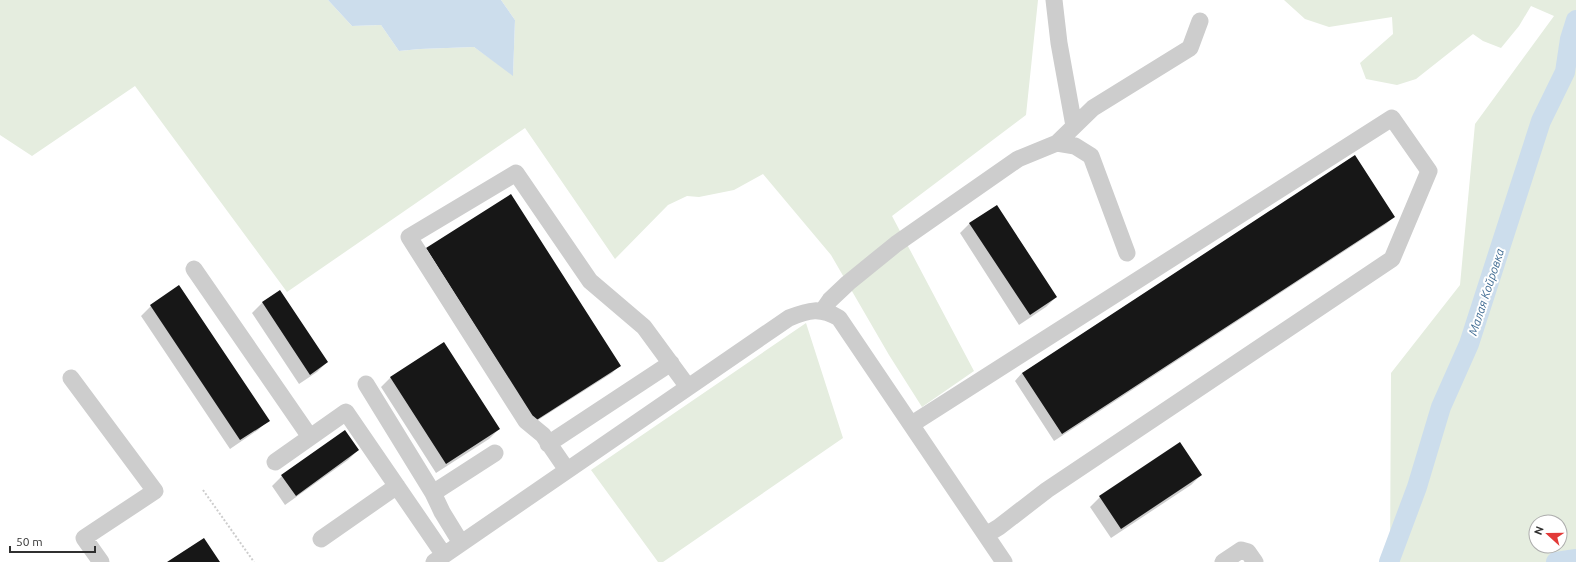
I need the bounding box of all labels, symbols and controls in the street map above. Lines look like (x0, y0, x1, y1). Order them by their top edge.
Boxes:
water label: Малая Койровка (1466, 247, 1506, 337)
north arrow (1528, 514, 1568, 554)
text: N (1532, 524, 1546, 536)
scale bar (10, 528, 95, 554)
text: 50 m (16, 535, 43, 548)

